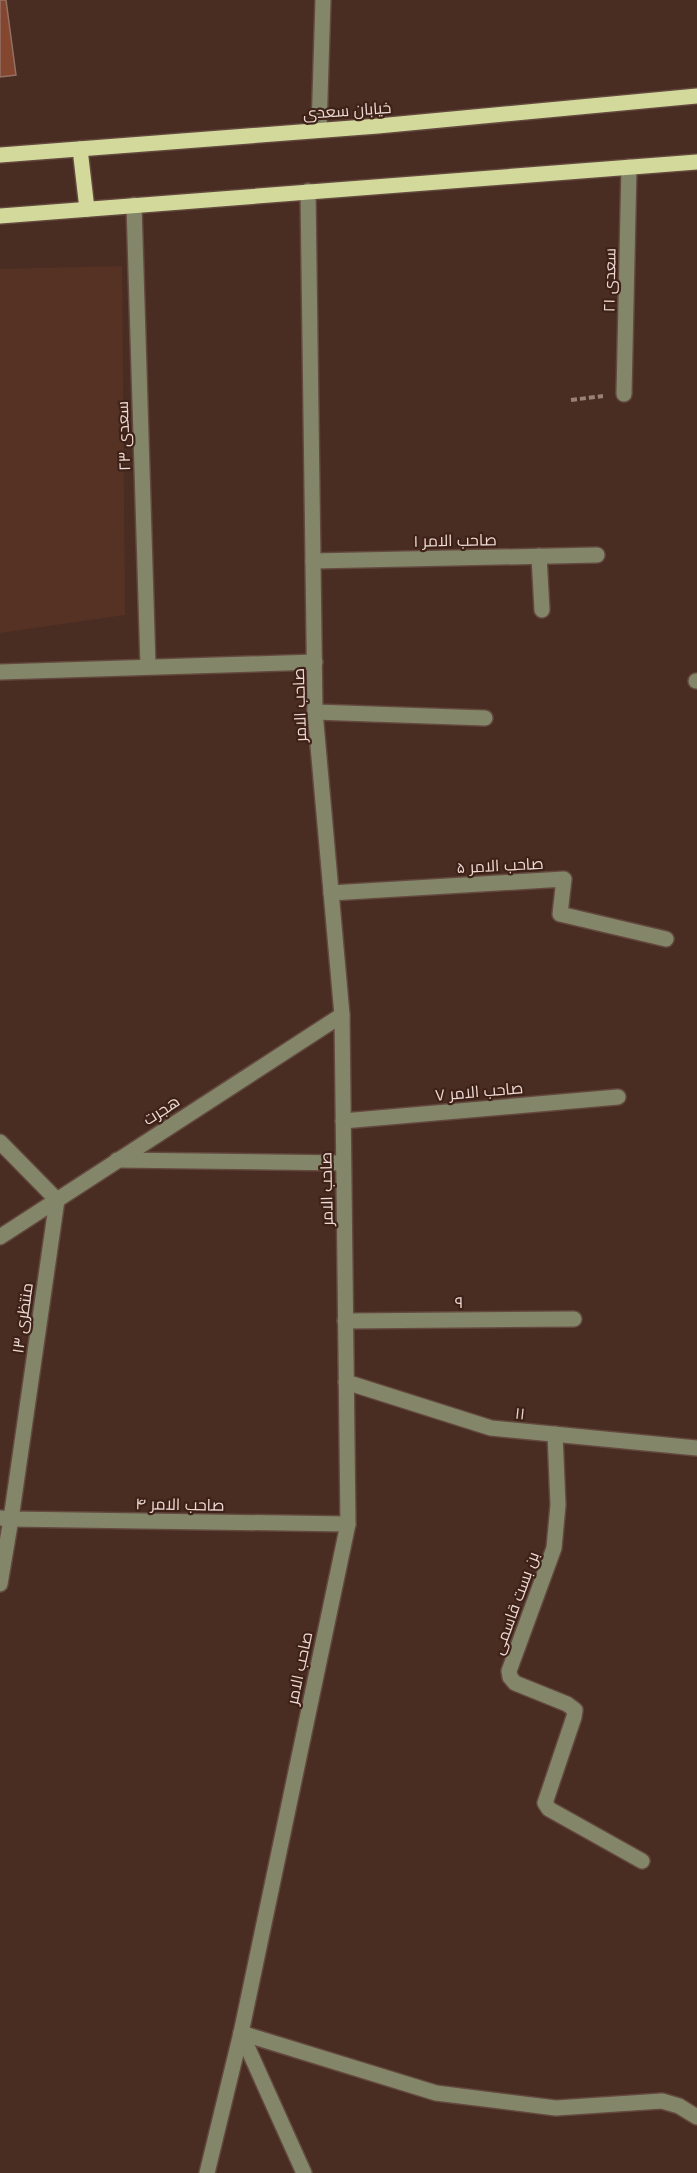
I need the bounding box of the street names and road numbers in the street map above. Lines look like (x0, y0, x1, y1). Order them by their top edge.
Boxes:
street label: خیابان سعدی (302, 97, 392, 124)
street label: سعدی ۲۱ (598, 248, 621, 312)
street label: سعدی ۲۳ (112, 401, 135, 471)
street label: صاحب الامر ۱ (413, 529, 497, 551)
street label: صاحب الامر (288, 668, 310, 743)
street label: صاحب الامر ۵ (456, 853, 544, 877)
street label: صاحب الامر ۷ (434, 1077, 524, 1105)
street label: هجرت (139, 1091, 183, 1129)
street label: صاحب الامر (315, 1152, 337, 1227)
street label: منتظری ۱۳ (7, 1281, 38, 1355)
street label: ۹ (455, 1292, 463, 1312)
street label: ۱۱ (514, 1403, 526, 1423)
street label: صاحب الامر ۴ (135, 1493, 225, 1515)
street label: بن بست قاسمی (487, 1549, 544, 1658)
street label: صاحب الامر (281, 1630, 316, 1707)

